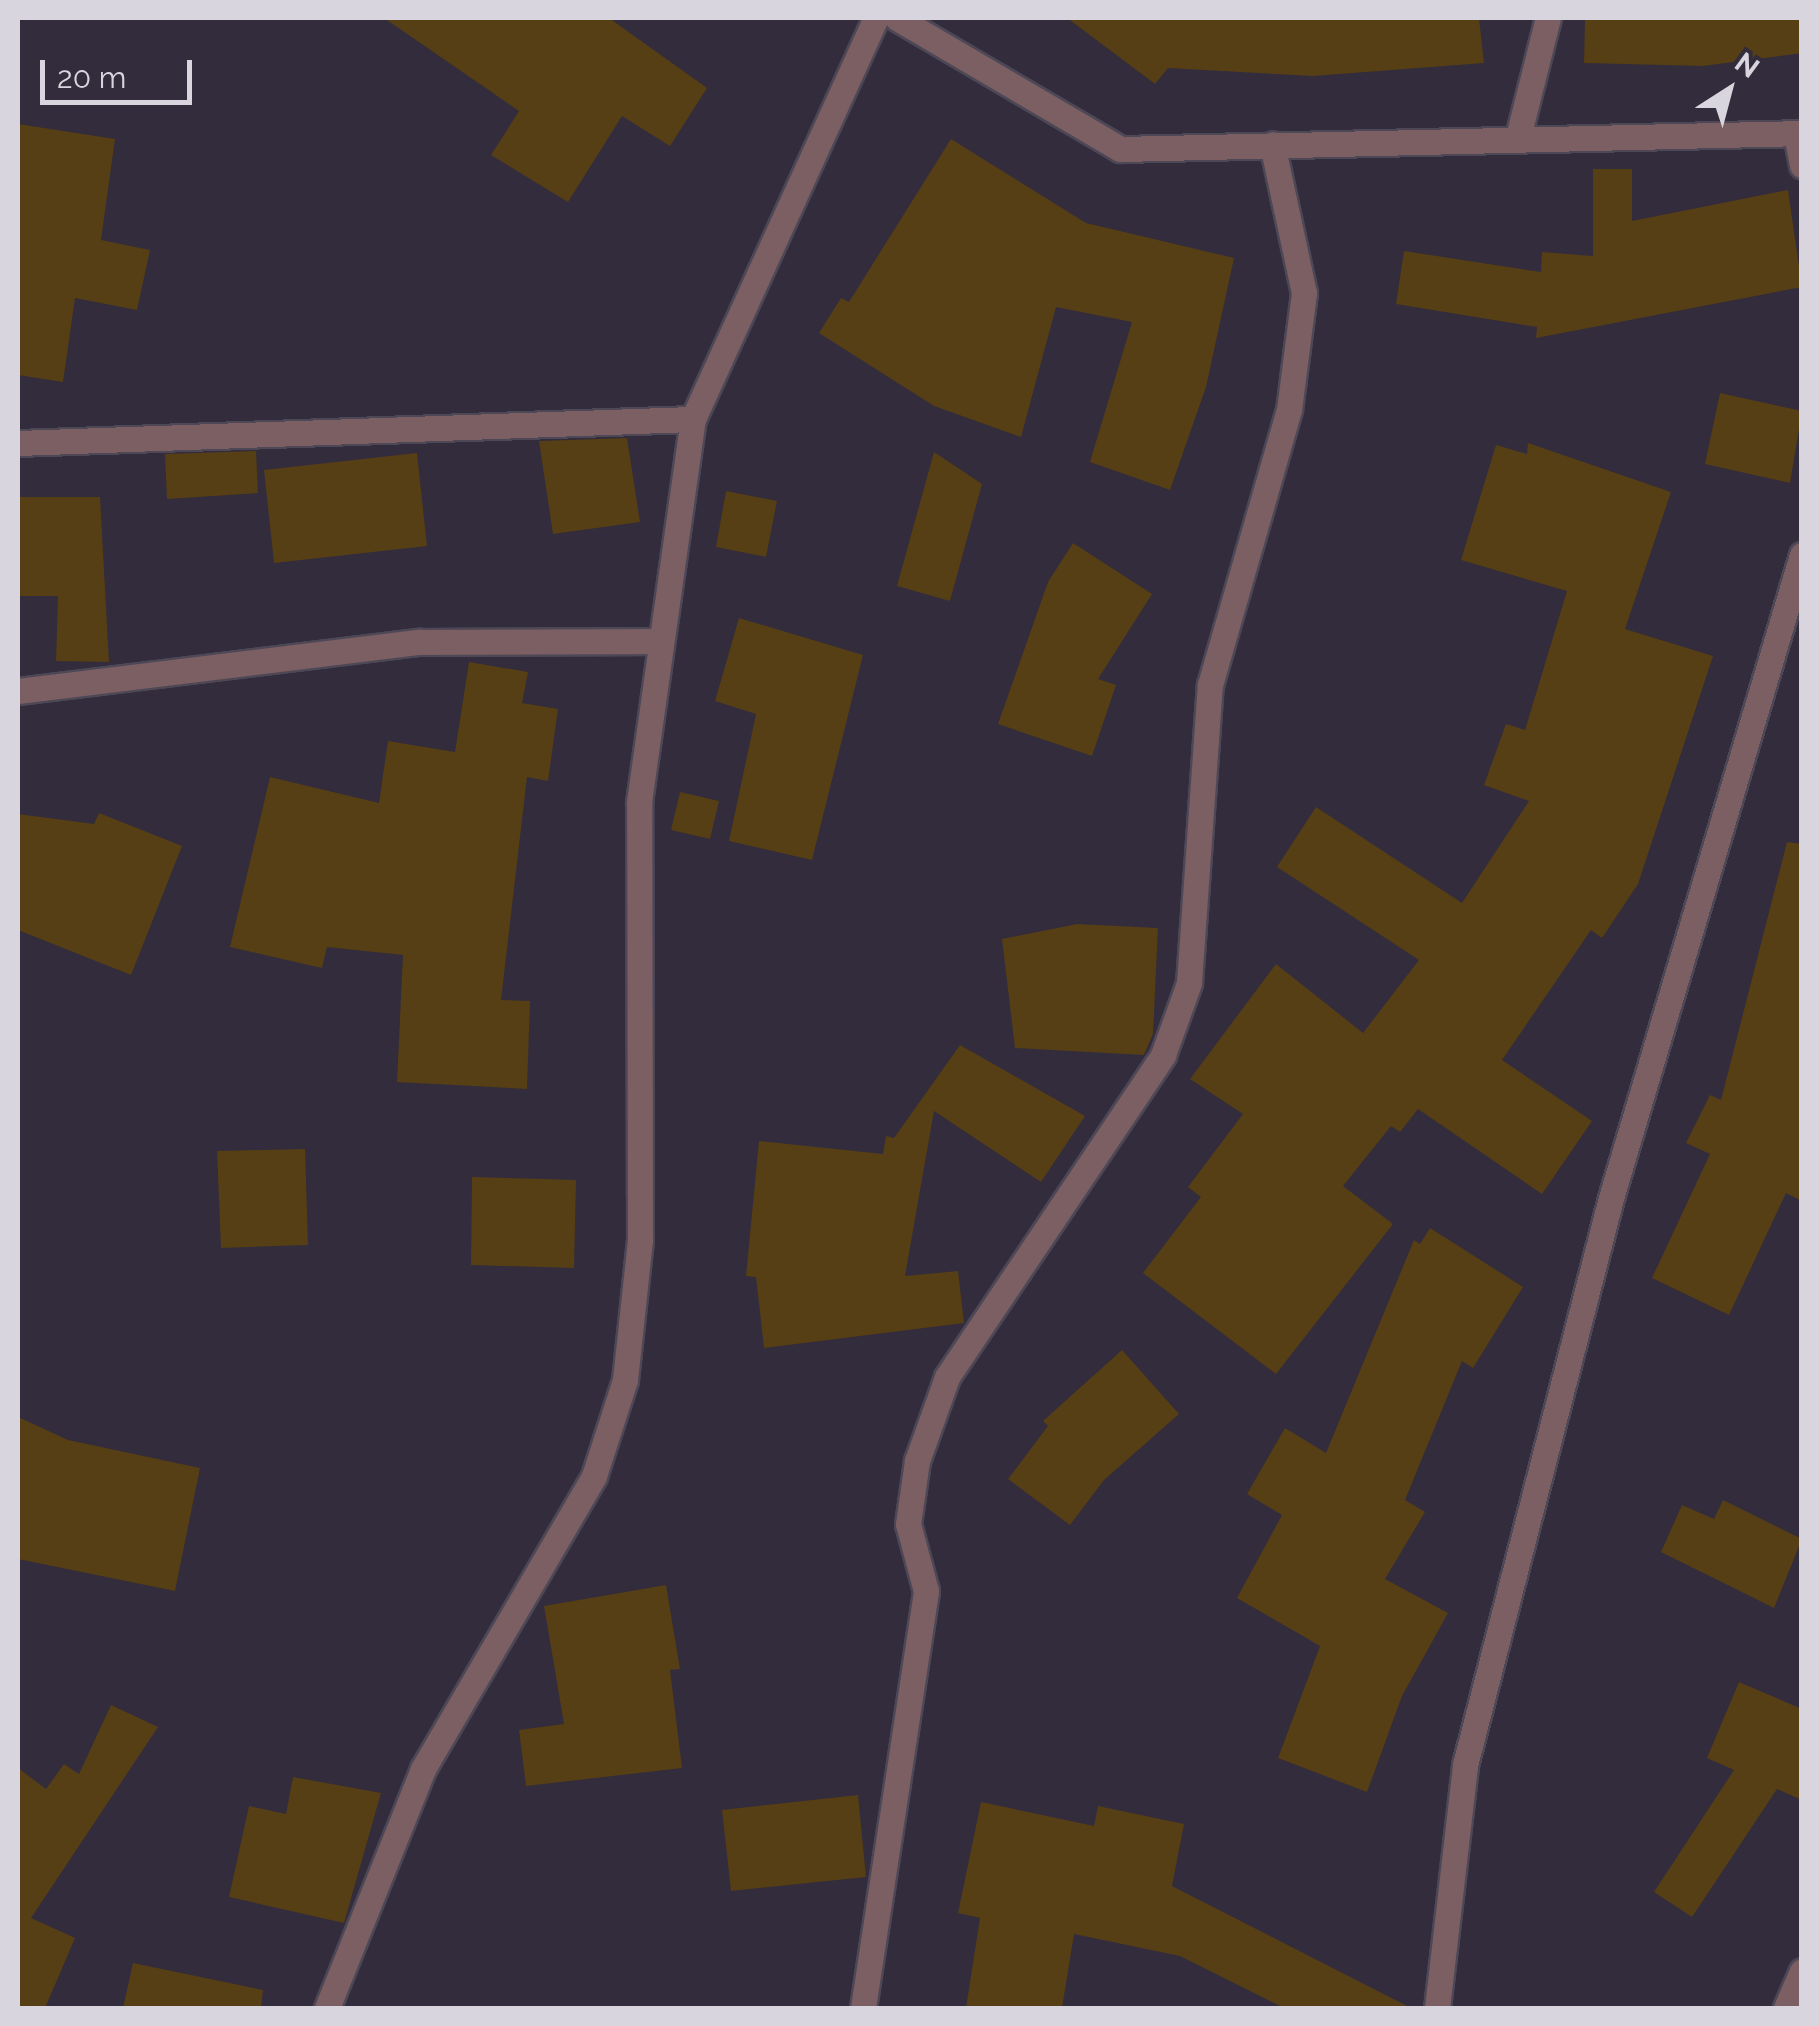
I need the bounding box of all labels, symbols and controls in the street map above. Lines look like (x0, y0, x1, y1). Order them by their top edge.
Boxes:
scale bar (45, 40, 198, 102)
north arrow (1679, 40, 1779, 140)
text: N (1729, 46, 1765, 85)
text: 20 m (57, 60, 126, 95)

